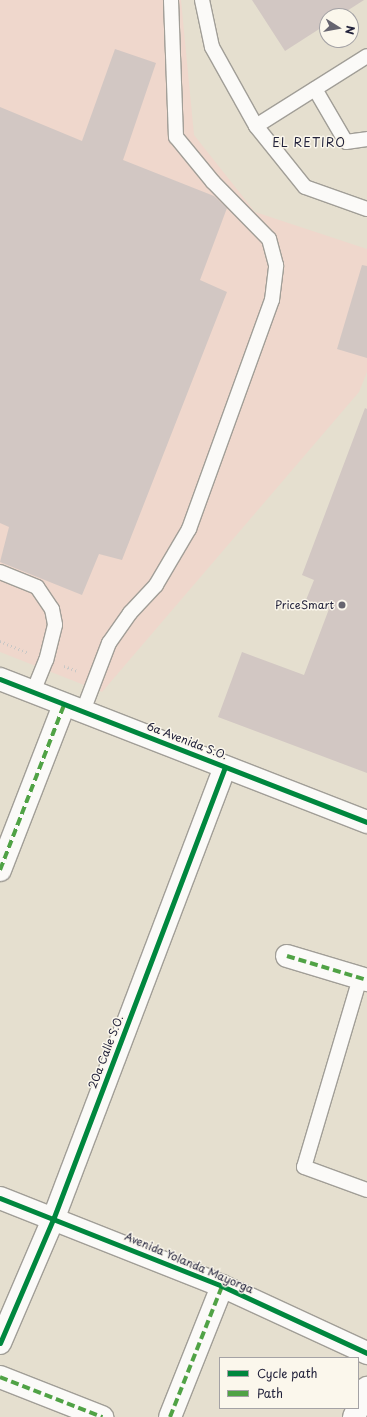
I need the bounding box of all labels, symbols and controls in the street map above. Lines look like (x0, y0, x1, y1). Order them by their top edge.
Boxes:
north arrow (319, 8, 359, 48)
text: N (341, 24, 359, 36)
district label: EL RETIRO (273, 136, 345, 150)
place label: PriceSmart (275, 598, 334, 612)
marker: PriceSmart (337, 600, 347, 610)
street label: 6a Avenida S.O. (145, 720, 229, 762)
street label: 20a Calle S.O. (86, 1013, 126, 1091)
street label: Avenida Yolanda Mayorga (123, 1230, 255, 1296)
legend (219, 1357, 359, 1409)
text: Cycle path (257, 1364, 318, 1382)
text: Path (257, 1384, 283, 1402)

